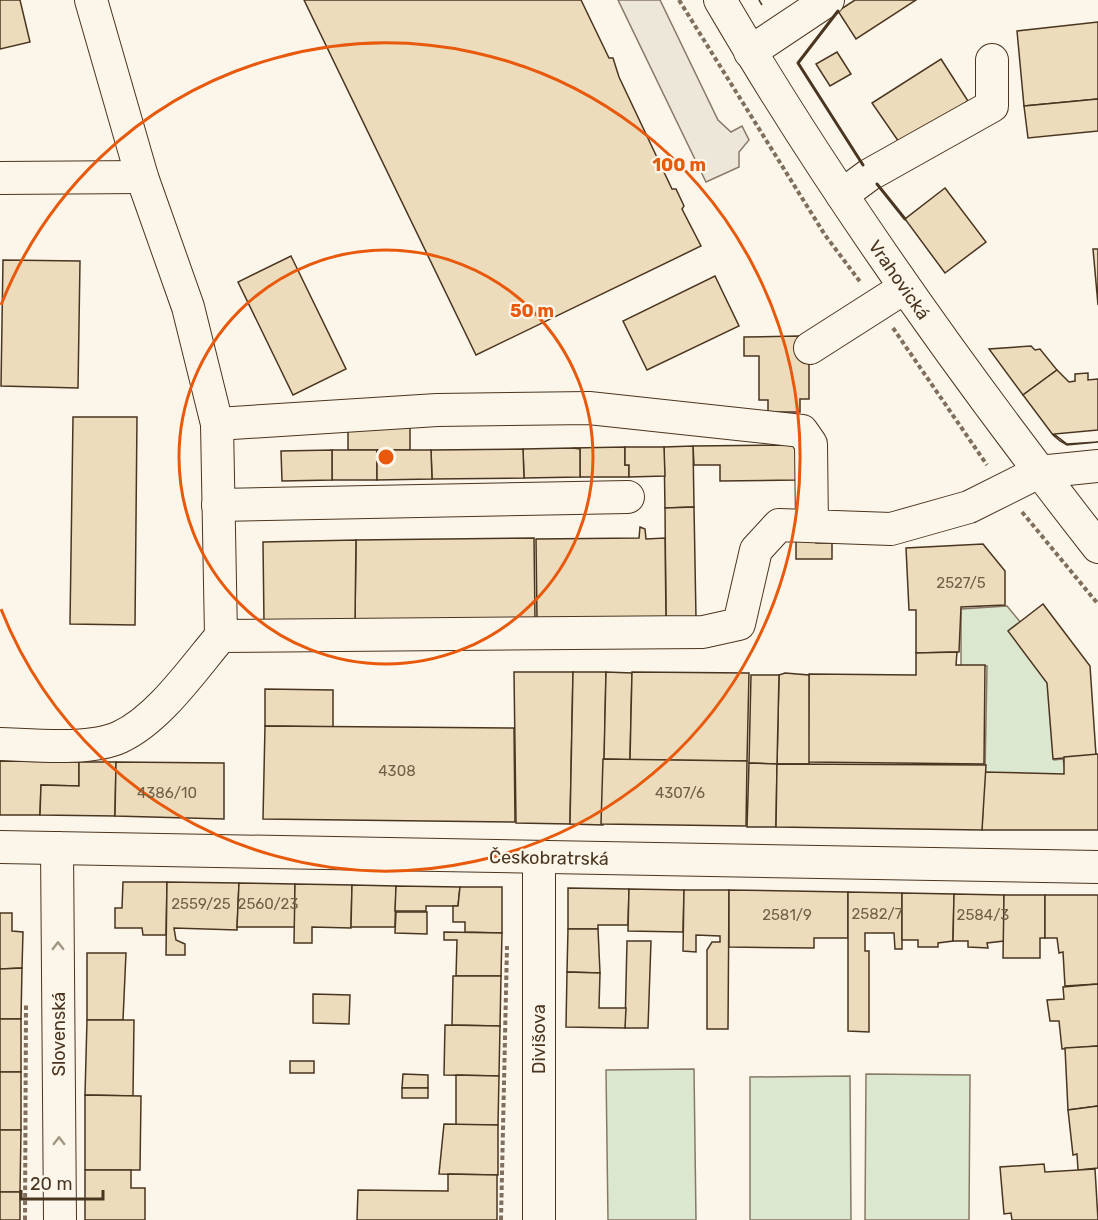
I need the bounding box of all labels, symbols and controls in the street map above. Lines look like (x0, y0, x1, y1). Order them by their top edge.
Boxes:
text: 100 m (652, 154, 706, 176)
street label: Vrahovická (864, 236, 934, 324)
text: 50 m (510, 300, 554, 322)
centre of rings (376, 447, 396, 467)
house number: 2527/5 (936, 574, 986, 592)
house number: 4308 (378, 762, 416, 780)
house number: 4386/10 (137, 784, 197, 802)
house number: 4307/6 (655, 784, 705, 802)
street label: Českobratrská (489, 846, 609, 870)
house number: 2559/25 (171, 895, 231, 913)
house number: 2560/23 (238, 895, 298, 913)
house number: 2582/7 (852, 905, 903, 923)
house number: 2581/9 (762, 906, 812, 924)
house number: 2584/3 (957, 906, 1009, 924)
one-way arrow (52, 941, 64, 950)
street label: Slovenská (48, 992, 70, 1076)
street label: Divišova (528, 1004, 550, 1074)
one-way arrow (53, 1136, 65, 1145)
scale bar (21, 1163, 104, 1201)
text: 20 m (30, 1173, 72, 1195)

